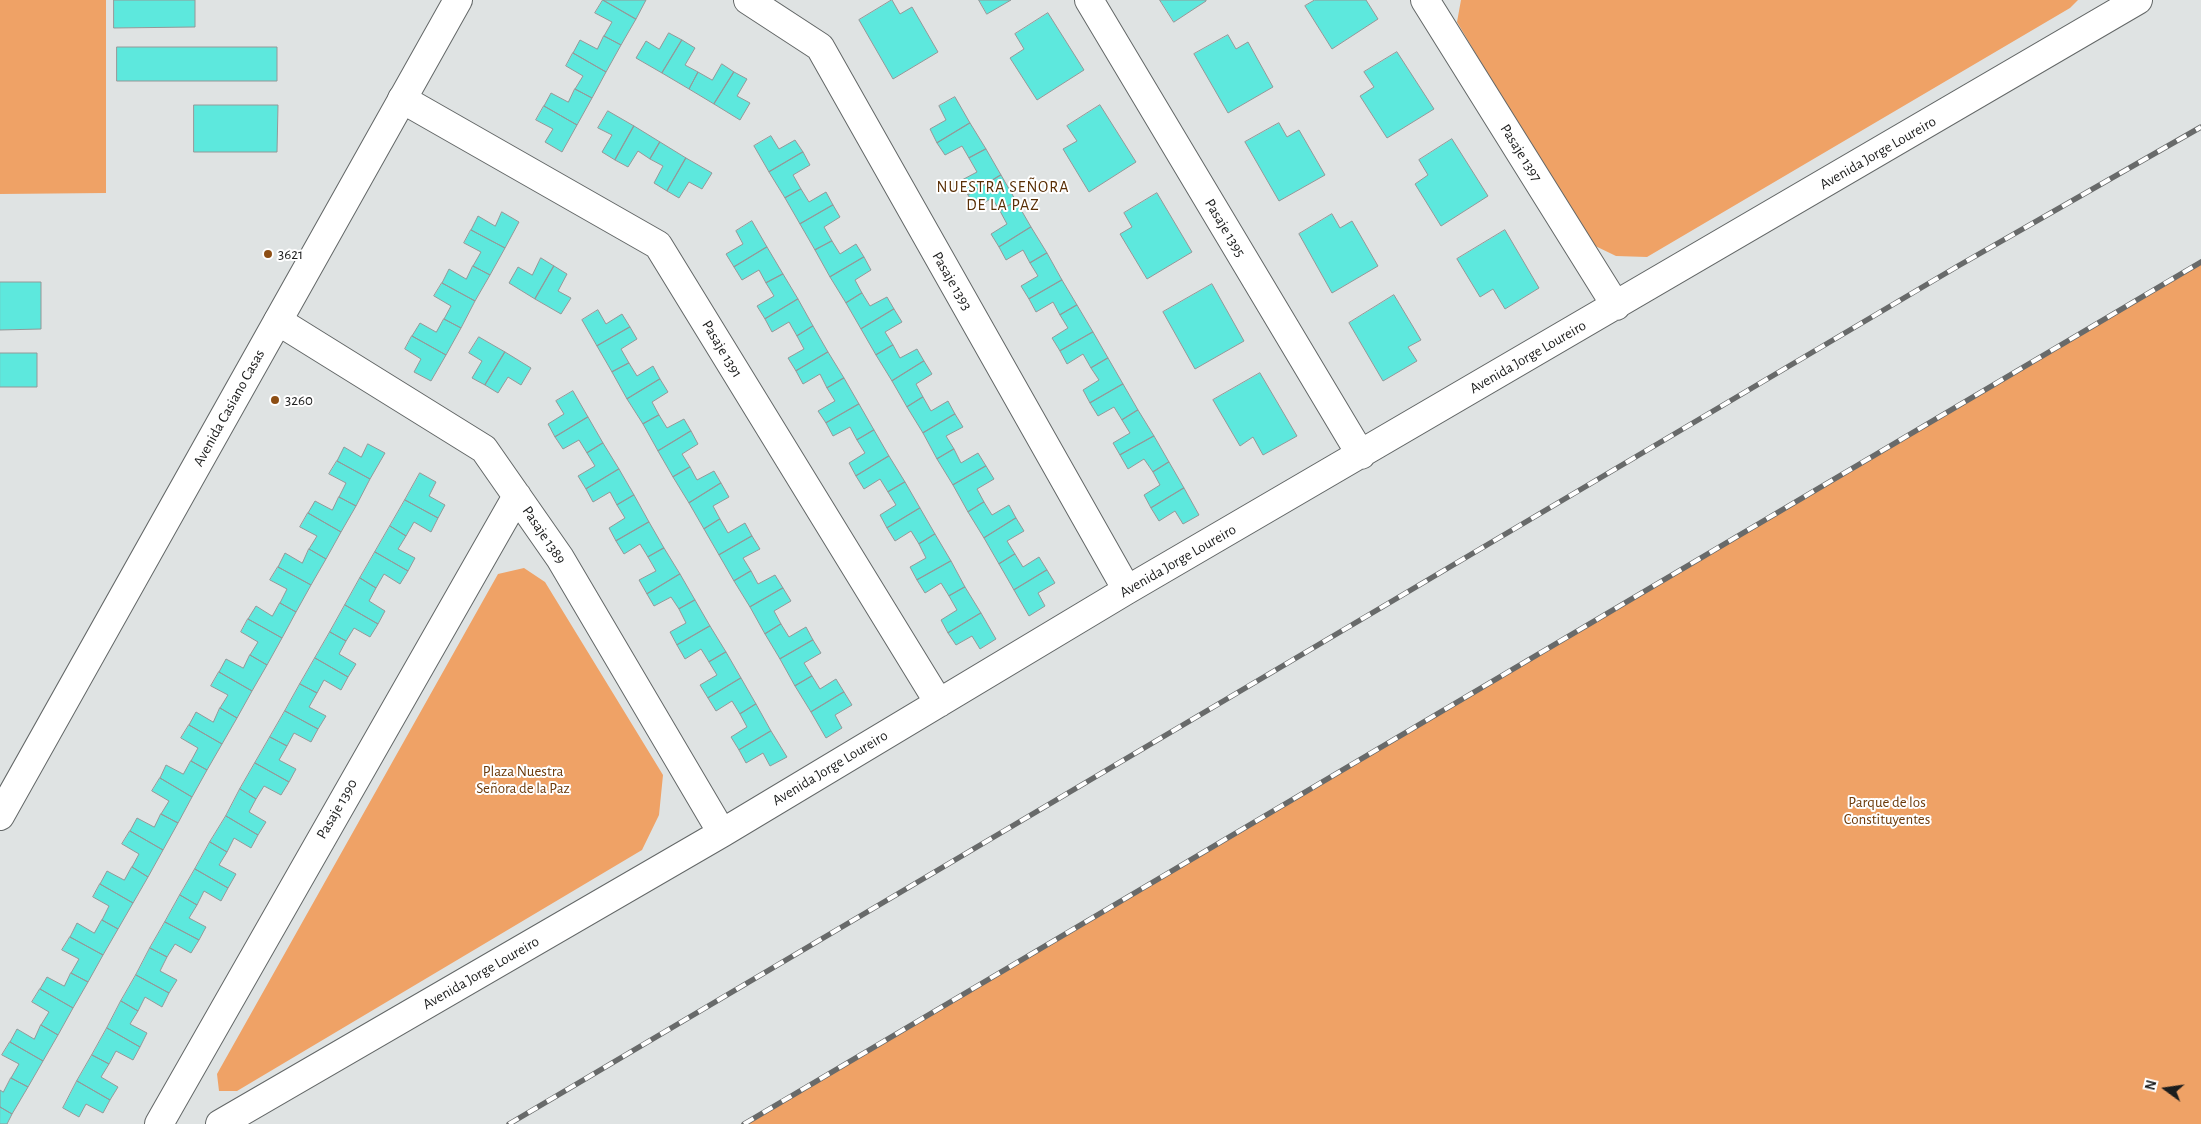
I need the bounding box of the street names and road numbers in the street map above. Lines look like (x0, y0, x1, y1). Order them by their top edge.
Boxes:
street label: Avenida Jorge Loureiro (1817, 112, 1939, 194)
street label: Pasaje 1397 (1496, 121, 1546, 185)
street label: Pasaje 1395 (1201, 196, 1249, 260)
street label: Pasaje 1393 (928, 248, 976, 314)
street label: Avenida Jorge Loureiro (1467, 316, 1589, 398)
street label: Pasaje 1391 (698, 317, 746, 381)
street label: Avenida Casiano Casas (189, 346, 269, 470)
street label: Pasaje 1389 (518, 503, 570, 567)
street label: Avenida Jorge Loureiro (1117, 520, 1239, 602)
street label: Avenida Jorge Loureiro (769, 726, 891, 810)
street label: Pasaje 1390 (313, 776, 361, 842)
street label: Avenida Jorge Loureiro (420, 932, 542, 1014)

